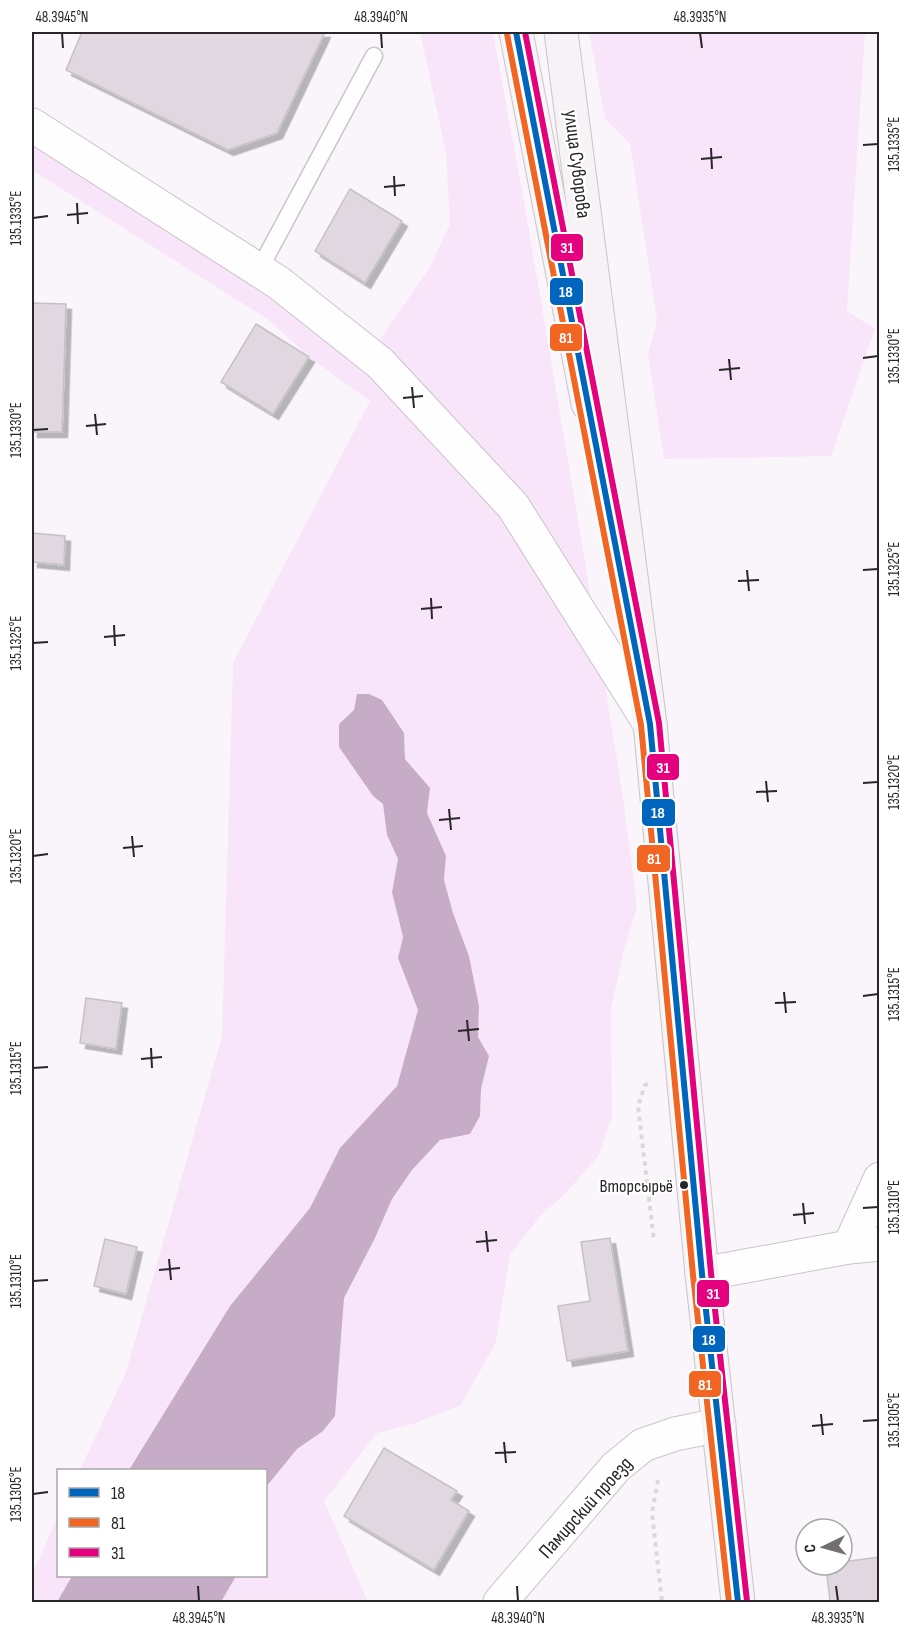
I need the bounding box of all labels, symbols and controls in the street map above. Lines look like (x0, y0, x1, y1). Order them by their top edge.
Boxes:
text: 48.3945°N (35, 8, 89, 27)
text: 48.3940°N (354, 8, 408, 27)
text: 48.3935°N (674, 8, 727, 27)
street label: улица Суворова (558, 109, 596, 220)
text: 135.1335°E (885, 117, 904, 172)
text: 135.1335°E (7, 191, 26, 246)
line badge: 31 (550, 233, 584, 262)
text: 31 (560, 239, 574, 258)
line badge: 18 (549, 277, 584, 306)
text: 18 (559, 283, 573, 302)
line badge: 81 (549, 323, 583, 352)
text: 135.1330°E (885, 328, 904, 384)
text: 81 (559, 329, 574, 348)
text: 135.1330°E (7, 402, 26, 458)
text: 135.1325°E (885, 542, 904, 596)
text: 135.1325°E (7, 616, 26, 670)
line badge: 31 (646, 753, 680, 781)
text: 135.1320°E (885, 754, 904, 810)
text: 31 (656, 759, 670, 778)
line badge: 18 (641, 798, 676, 827)
text: 18 (651, 804, 665, 823)
text: 135.1320°E (7, 828, 26, 884)
line badge: 81 (636, 844, 671, 873)
text: 81 (647, 850, 662, 869)
text: 135.1315°E (885, 967, 904, 1021)
text: 135.1315°E (7, 1041, 26, 1095)
place label: Вторсырьё (600, 1176, 673, 1197)
marker: Вторсырьё (678, 1179, 690, 1191)
text: 135.1310°E (885, 1180, 904, 1234)
text: 135.1310°E (7, 1254, 26, 1308)
line badge: 31 (696, 1279, 730, 1308)
text: 31 (706, 1285, 720, 1304)
line badge: 18 (692, 1325, 726, 1353)
text: 18 (702, 1331, 716, 1350)
line badge: 81 (688, 1370, 722, 1398)
text: 81 (698, 1376, 713, 1395)
text: 135.1305°E (885, 1392, 904, 1448)
street label: Памирский проезд (534, 1452, 638, 1563)
text: 135.1305°E (7, 1466, 26, 1522)
legend (57, 1469, 267, 1577)
text: 18 (111, 1483, 125, 1504)
text: 81 (111, 1513, 126, 1534)
north arrow (794, 1517, 854, 1577)
text: 31 (111, 1543, 126, 1564)
text: С (801, 1543, 820, 1553)
text: 48.3945°N (172, 1609, 226, 1628)
text: 48.3940°N (491, 1609, 545, 1628)
text: 48.3935°N (812, 1609, 865, 1628)

